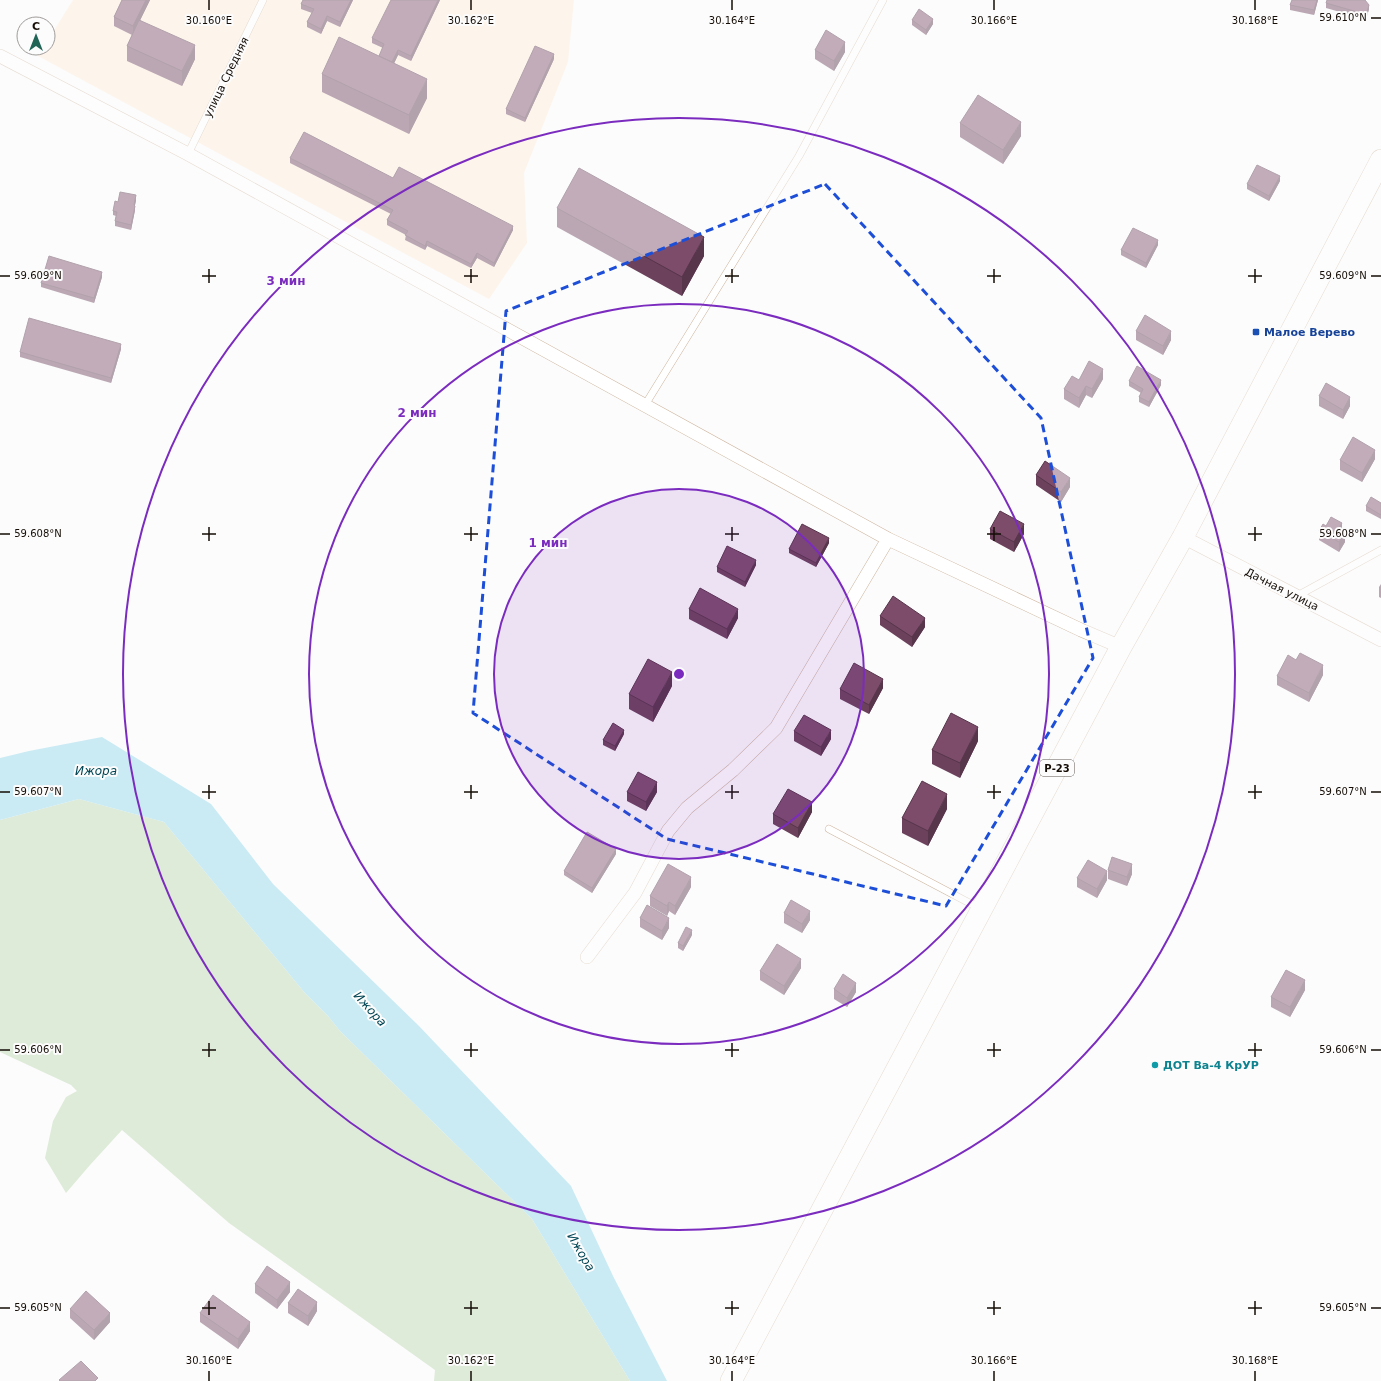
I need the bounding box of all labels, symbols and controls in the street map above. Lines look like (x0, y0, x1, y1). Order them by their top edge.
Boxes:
text: 59.610°N (1319, 12, 1367, 23)
text: 30.160°E (186, 15, 232, 26)
text: 30.162°E (448, 15, 494, 26)
text: 30.164°E (709, 15, 755, 26)
text: 30.166°E (971, 15, 1017, 26)
text: 30.168°E (1232, 15, 1278, 26)
north arrow (16, 16, 56, 56)
text: С (32, 20, 40, 33)
street label: улица Средняя (201, 35, 252, 120)
text: 59.609°N (14, 270, 62, 281)
text: 59.609°N (1319, 270, 1367, 281)
text: 3 мин (266, 274, 306, 288)
place label: Малое Верево (1264, 326, 1355, 339)
marker: Малое Верево (1251, 327, 1261, 337)
text: 2 мин (397, 406, 437, 420)
text: 59.608°N (14, 528, 62, 539)
text: 59.608°N (1319, 528, 1367, 539)
text: 1 мин (528, 536, 568, 550)
street label: Дачная улица (1243, 565, 1321, 614)
centre of rings (672, 667, 686, 681)
road number: Р-23 (1040, 760, 1074, 776)
water label: Ижора (75, 764, 117, 778)
text: 59.607°N (14, 786, 62, 797)
text: 59.607°N (1319, 786, 1367, 797)
water label: Ижора (351, 989, 389, 1029)
text: 59.606°N (14, 1044, 62, 1055)
text: 59.606°N (1319, 1044, 1367, 1055)
place label: ДОТ Ва-4 КрУР (1163, 1059, 1259, 1072)
marker: ДОТ Ва-4 КрУР (1150, 1060, 1160, 1070)
water label: Ижора (564, 1230, 598, 1274)
text: 59.605°N (14, 1302, 62, 1313)
text: 59.605°N (1319, 1302, 1367, 1313)
text: 30.160°E (186, 1355, 232, 1366)
text: 30.162°E (448, 1355, 494, 1366)
text: 30.164°E (709, 1355, 755, 1366)
text: 30.166°E (971, 1355, 1017, 1366)
text: 30.168°E (1232, 1355, 1278, 1366)

